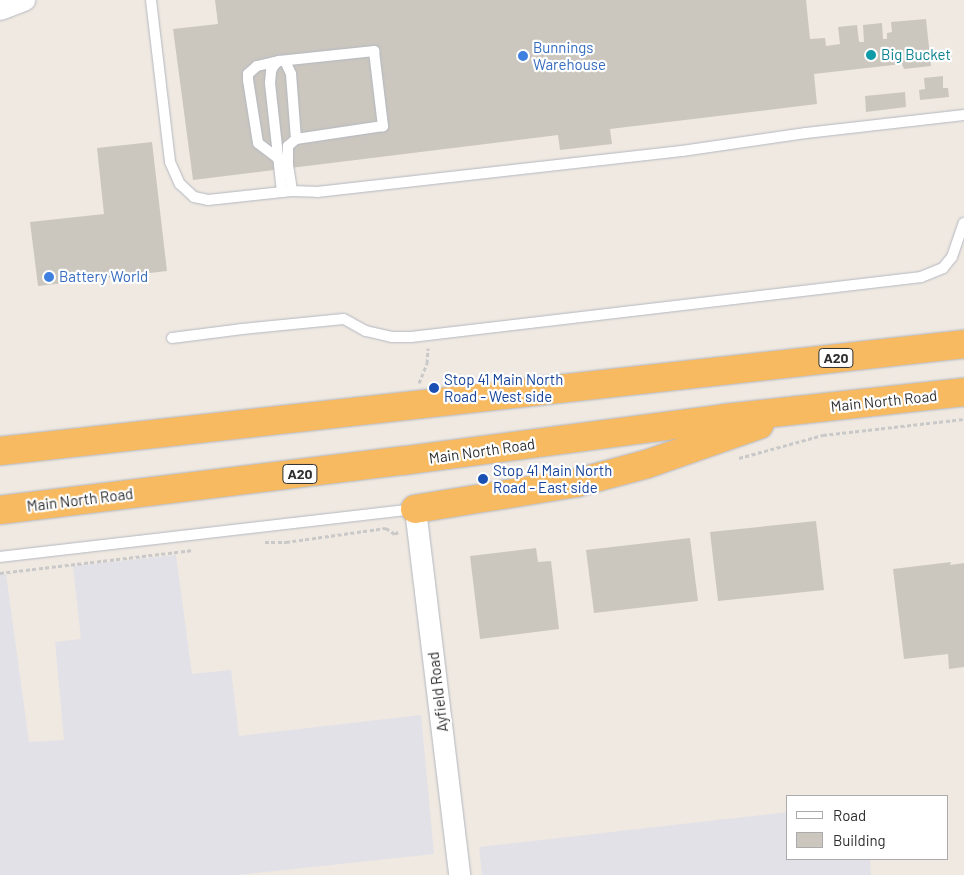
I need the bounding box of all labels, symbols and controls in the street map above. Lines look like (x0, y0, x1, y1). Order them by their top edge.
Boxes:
place label: Bunnings Warehouse (533, 38, 606, 73)
place label: Big Bucket (881, 46, 951, 64)
marker: Big Bucket (865, 49, 877, 61)
marker: Bunnings Warehouse (517, 50, 529, 62)
place label: Battery World (59, 268, 148, 286)
marker: Battery World (43, 271, 55, 283)
road number: A20 (817, 346, 855, 369)
place label: Stop 41 Main North Road - West side (444, 370, 563, 405)
marker: Stop 41 Main North Road - West side (428, 382, 440, 394)
street label: Main North Road (830, 386, 938, 416)
street label: Main North Road (428, 435, 536, 467)
place label: Stop 41 Main North Road - East side (493, 461, 612, 496)
road number: A20 (281, 462, 319, 486)
marker: Stop 41 Main North Road - East side (477, 473, 489, 485)
street label: Main North Road (26, 485, 134, 515)
street label: Ayfield Road (424, 651, 452, 733)
legend (786, 795, 949, 860)
text: Road (833, 806, 866, 824)
text: Building (833, 831, 886, 849)

